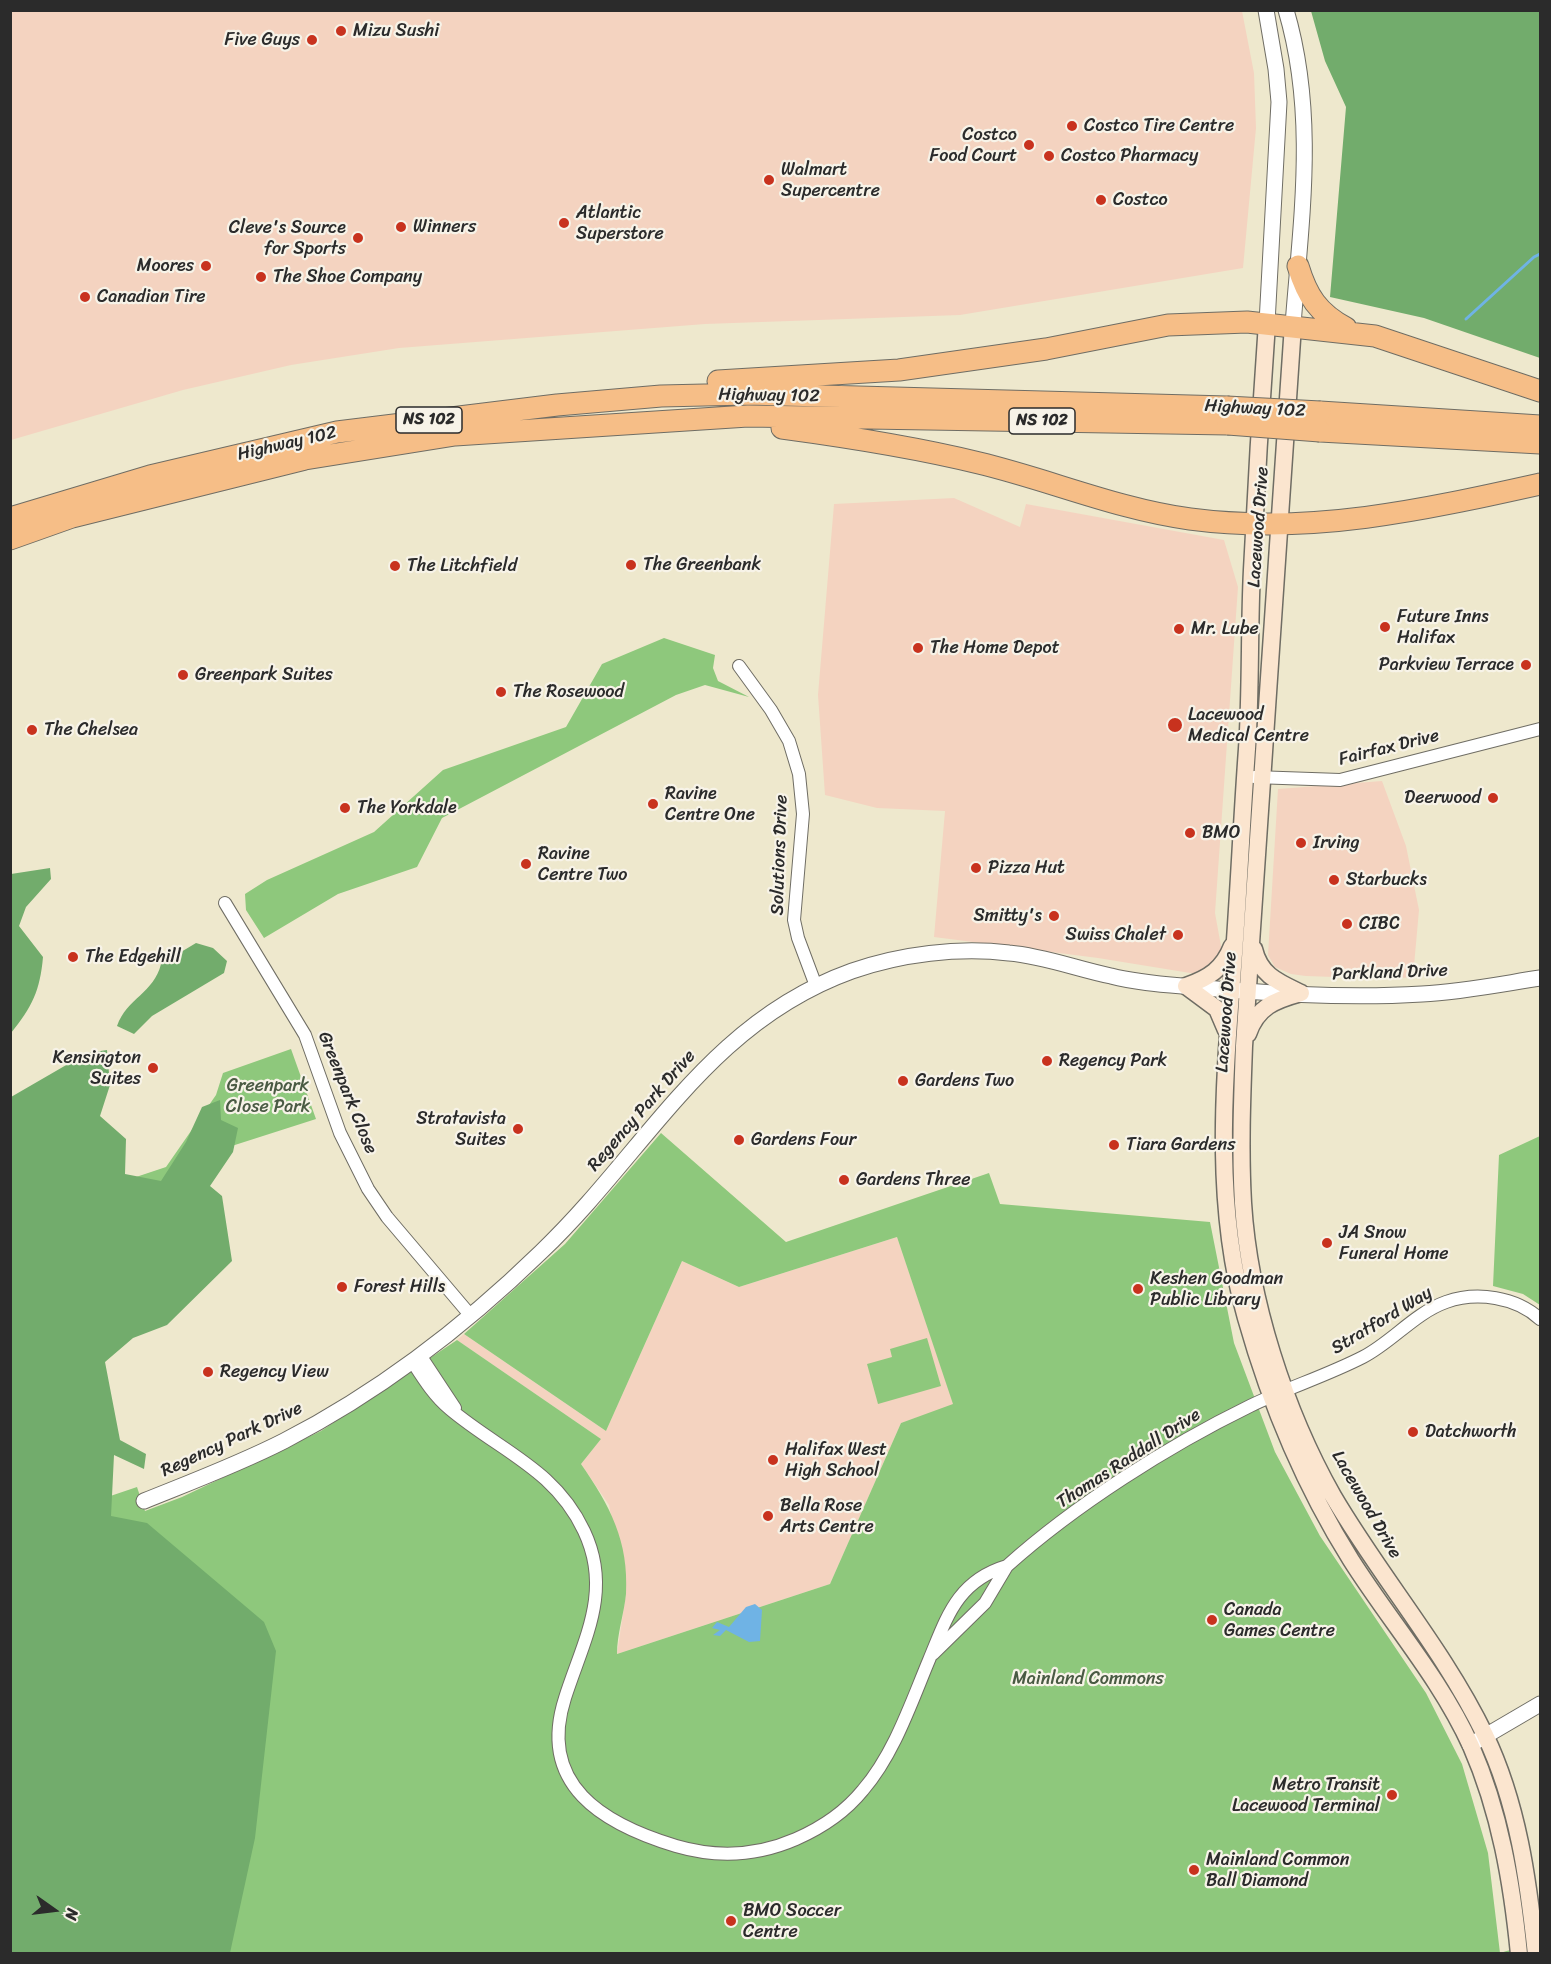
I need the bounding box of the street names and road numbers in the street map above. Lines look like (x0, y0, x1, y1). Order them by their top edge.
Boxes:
street label: Highway 102 (718, 384, 820, 408)
street label: Highway 102 (1204, 396, 1306, 422)
road number: NS 102 (396, 407, 462, 433)
road number: NS 102 (1009, 408, 1075, 434)
street label: Highway 102 (235, 422, 339, 466)
street label: Lacewood Drive (1244, 466, 1274, 588)
street label: Fairfax Drive (1337, 725, 1441, 771)
street label: Solutions Drive (767, 794, 793, 916)
street label: Lacewood Drive (1212, 951, 1242, 1073)
street label: Parkland Drive (1332, 960, 1448, 986)
street label: Greenpark Close (313, 1029, 381, 1157)
street label: Regency Park Drive (583, 1046, 701, 1176)
street label: Stratford Way (1328, 1282, 1436, 1360)
street label: Regency Park Drive (158, 1398, 306, 1482)
street label: Thomas Raddall Drive (1053, 1404, 1205, 1514)
street label: Lacewood Drive (1326, 1447, 1406, 1563)

